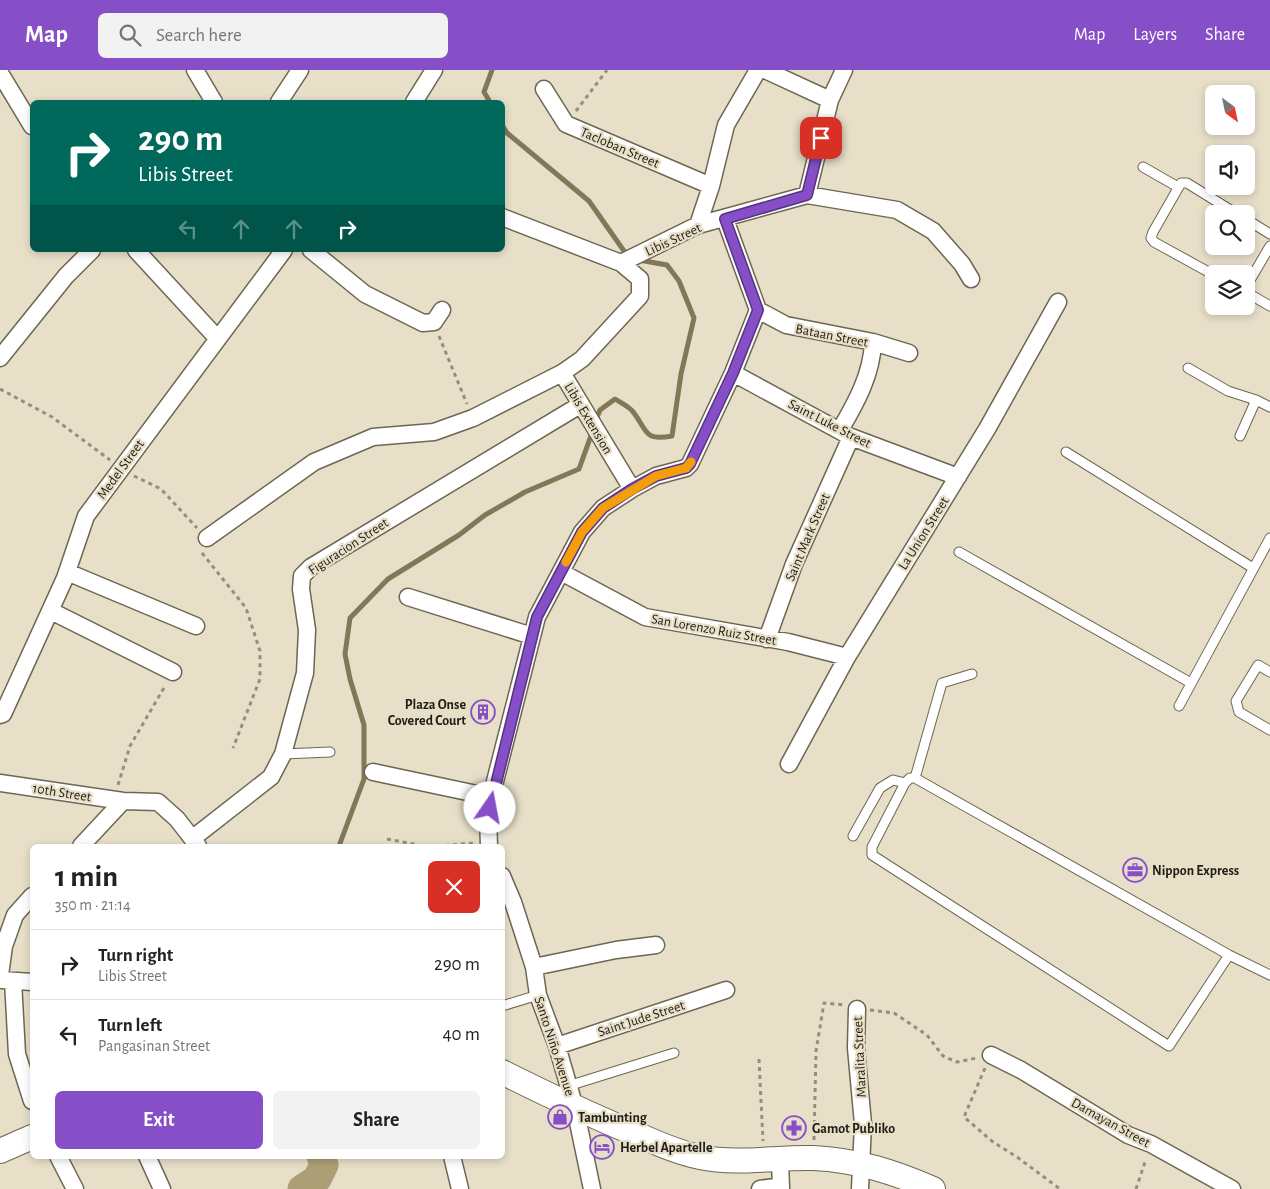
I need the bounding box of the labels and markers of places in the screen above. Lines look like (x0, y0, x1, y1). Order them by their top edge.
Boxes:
pin (800, 117, 842, 159)
place label: Plaza Onse Covered Court (388, 698, 466, 728)
building icon: Plaza Onse Covered Court (470, 699, 496, 725)
office icon: Nippon Express (1122, 857, 1148, 883)
place label: Nippon Express (1152, 864, 1239, 878)
shop icon: Tambunting (547, 1104, 573, 1130)
place label: Tambunting (578, 1111, 648, 1125)
pharmacy icon: Gamot Publiko (781, 1115, 807, 1141)
place label: Gamot Publiko (812, 1122, 895, 1136)
hotel icon: Herbel Apartelle (589, 1134, 615, 1160)
place label: Herbel Apartelle (620, 1141, 713, 1155)

